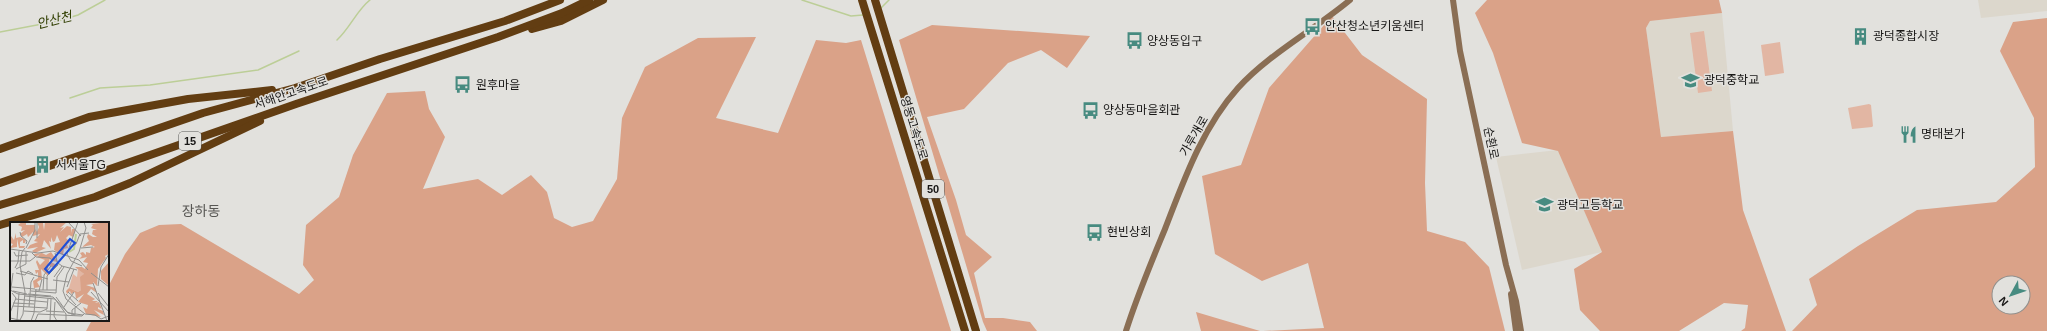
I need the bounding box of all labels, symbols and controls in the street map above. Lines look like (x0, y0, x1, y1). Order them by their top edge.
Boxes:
water label: 안산천 (35, 8, 74, 32)
bus stop icon: 안산청소년키움센터 (1302, 16, 1322, 36)
place label: 안산청소년키움센터 (1325, 19, 1424, 33)
building icon: 광덕종합시장 (1850, 26, 1870, 46)
place label: 광덕종합시장 (1873, 29, 1939, 43)
bus stop icon: 양상동입구 (1124, 31, 1144, 51)
place label: 양상동입구 (1147, 34, 1202, 48)
school or university icon: 광덕중학교 (1681, 70, 1701, 90)
place label: 광덕중학교 (1704, 73, 1759, 87)
street label: 서해안고속도로 (252, 74, 330, 112)
bus stop icon: 원후마을 (453, 75, 473, 95)
place label: 원후마을 (476, 78, 520, 92)
street label: 영동고속도로 (898, 94, 930, 162)
bus stop icon: 양상동마을회관 (1080, 100, 1100, 120)
place label: 양상동마을회관 (1103, 103, 1180, 117)
street label: 가루개로 (1177, 113, 1211, 159)
restaurant icon: 명태본가 (1898, 124, 1918, 144)
street label: 순환로 (1481, 125, 1501, 161)
place label: 명태본가 (1921, 127, 1965, 141)
road number: 15 (179, 132, 201, 150)
building icon: 서서울TG (33, 155, 53, 175)
place label: 서서울TG (56, 158, 106, 172)
road number: 50 (922, 180, 944, 198)
school or university icon: 광덕고등학교 (1534, 195, 1554, 215)
place label: 광덕고등학교 (1557, 198, 1623, 212)
district label: 장하동 (182, 203, 220, 219)
inset map (10, 222, 109, 321)
bus stop icon: 현빈상회 (1084, 222, 1104, 242)
place label: 현빈상회 (1107, 225, 1151, 239)
north arrow (1991, 275, 2031, 315)
text: N (1996, 294, 2010, 308)

